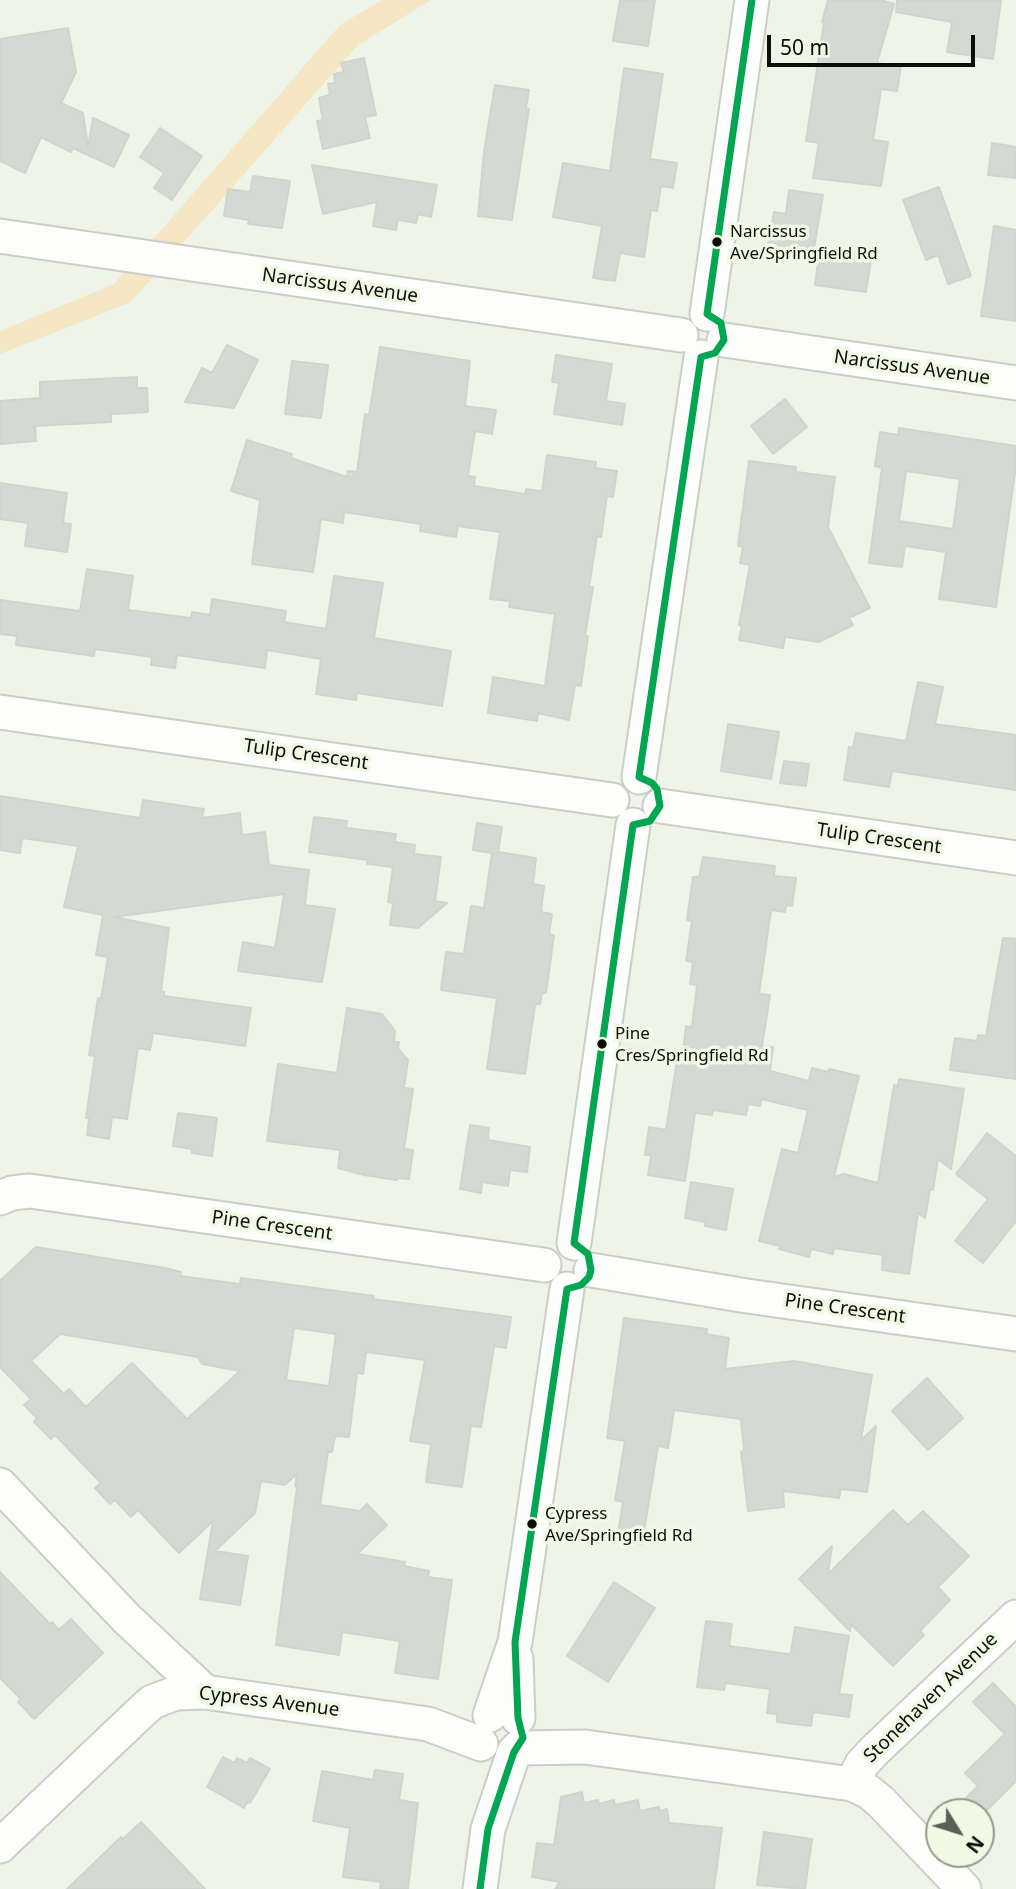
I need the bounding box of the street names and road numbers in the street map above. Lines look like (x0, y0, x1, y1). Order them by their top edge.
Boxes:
street label: Narcissus Avenue (261, 264, 419, 308)
street label: Narcissus Avenue (833, 346, 991, 390)
street label: Tulip Crescent (242, 735, 370, 775)
street label: Tulip Crescent (815, 819, 943, 859)
street label: Pine Crescent (210, 1206, 334, 1246)
street label: Pine Crescent (783, 1289, 907, 1329)
street label: Stonehaven Avenue (859, 1628, 1003, 1768)
street label: Cypress Avenue (197, 1682, 341, 1722)

